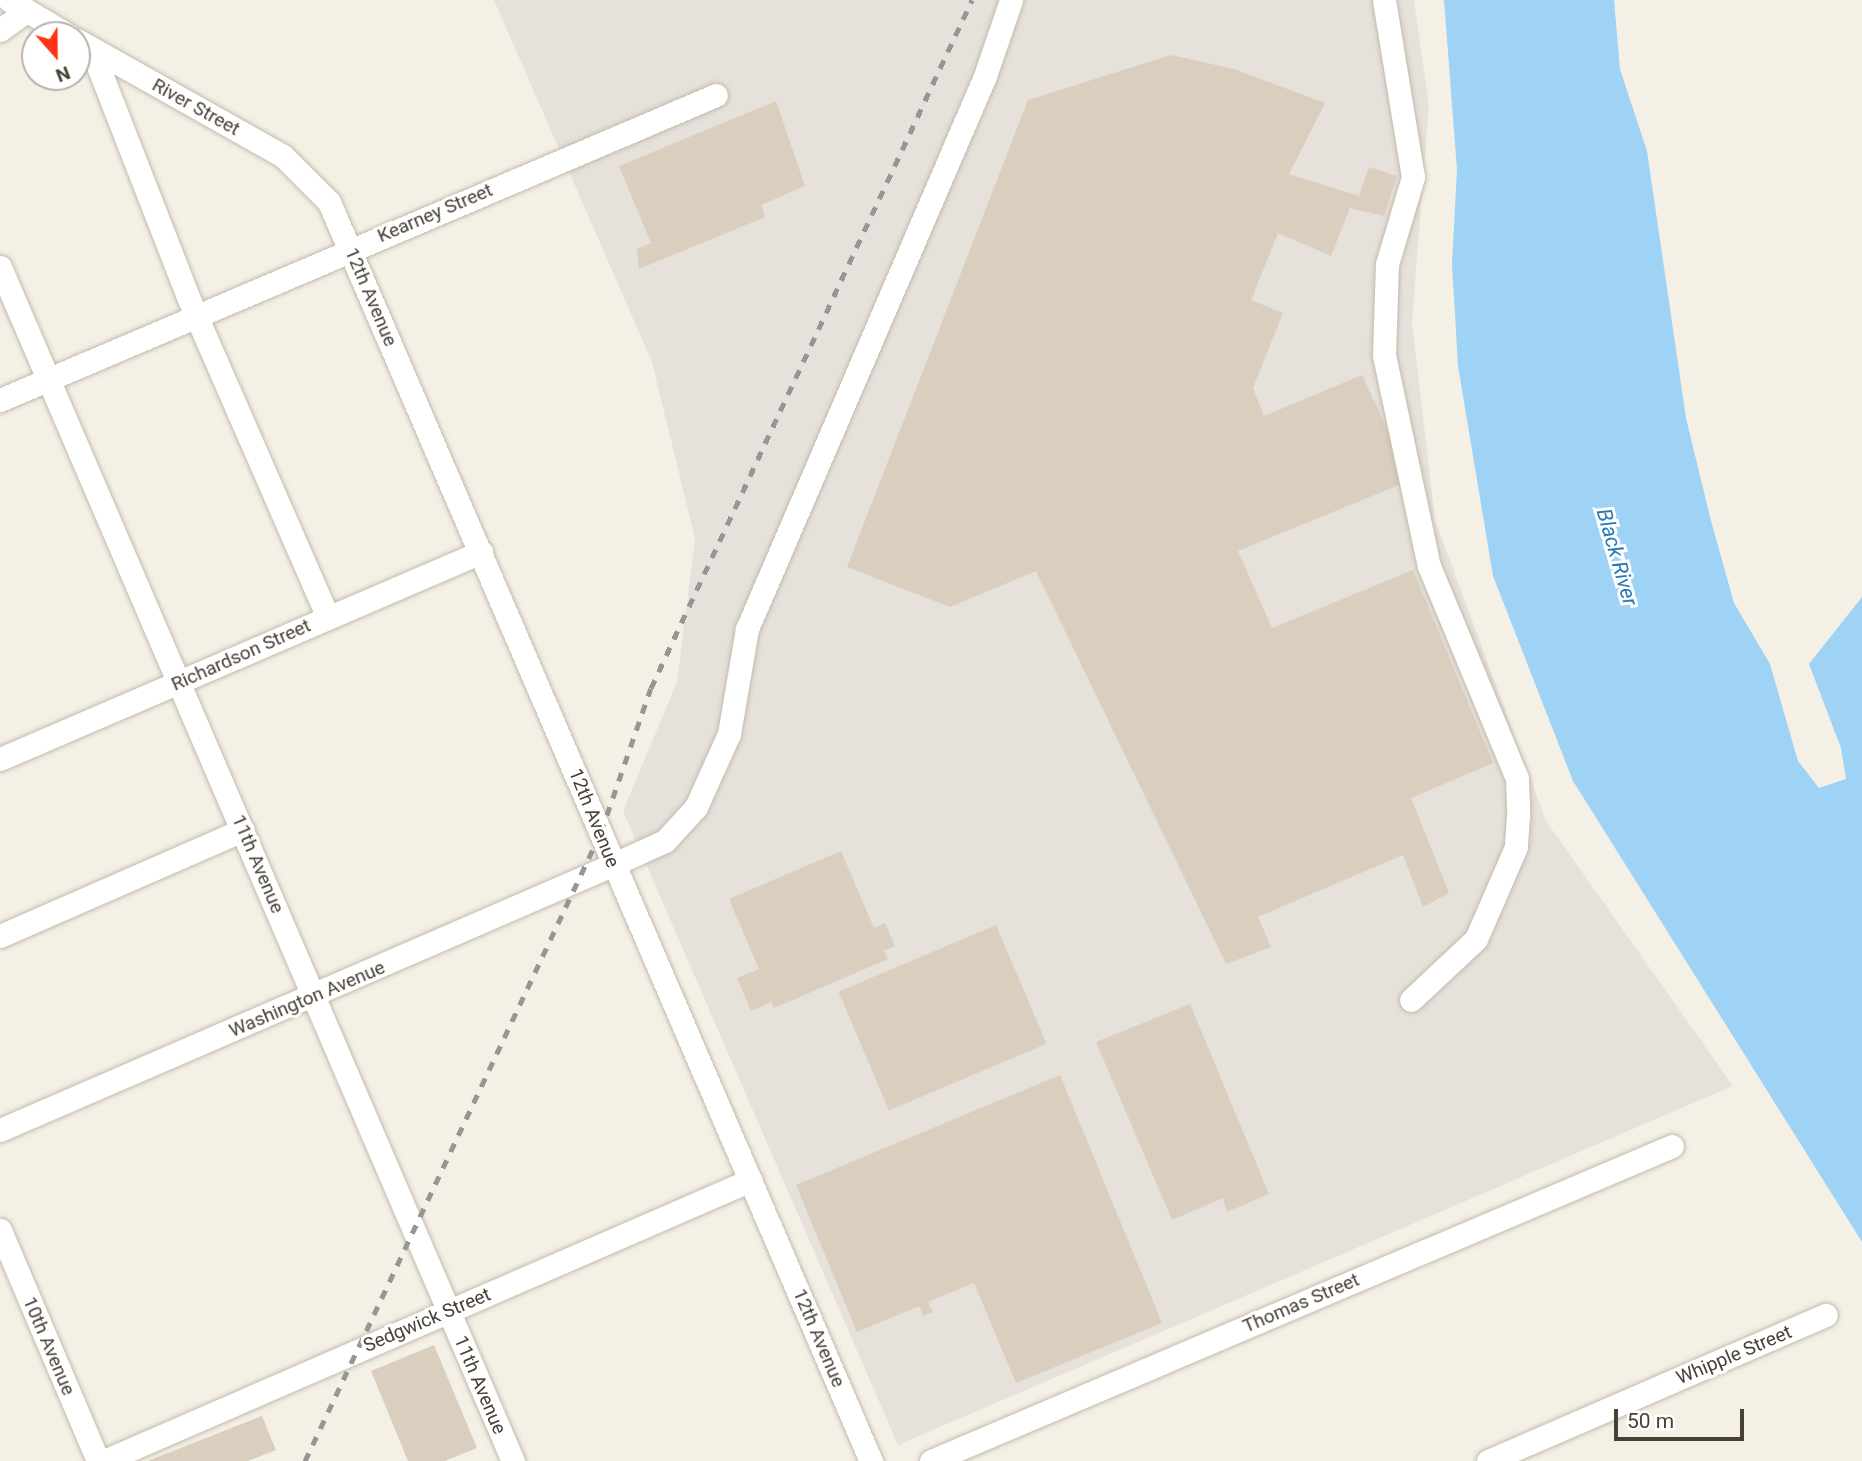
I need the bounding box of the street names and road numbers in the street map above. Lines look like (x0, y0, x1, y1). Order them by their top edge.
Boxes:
street label: River Street (148, 74, 244, 140)
street label: Kearney Street (374, 179, 496, 247)
street label: 12th Avenue (340, 244, 402, 350)
street label: Richardson Street (168, 614, 314, 696)
street label: 12th Avenue (564, 765, 624, 871)
street label: 11th Avenue (227, 811, 289, 917)
street label: Washington Avenue (226, 956, 388, 1042)
street label: Thomas Street (1239, 1268, 1363, 1338)
street label: Sedgwick Street (360, 1283, 494, 1357)
street label: 12th Avenue (788, 1285, 850, 1391)
street label: 10th Avenue (18, 1293, 80, 1399)
street label: Whipple Street (1673, 1321, 1795, 1389)
street label: 11th Avenue (449, 1332, 511, 1438)

